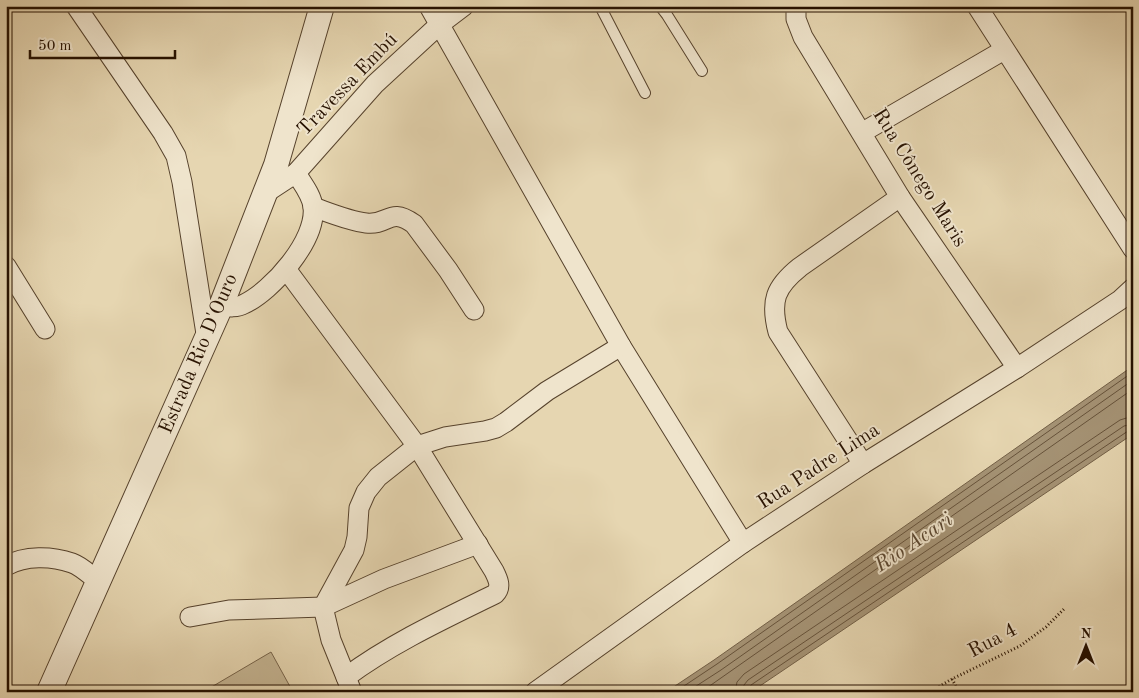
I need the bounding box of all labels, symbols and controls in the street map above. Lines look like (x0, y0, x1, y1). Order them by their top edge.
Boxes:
scale bar (30, 28, 175, 60)
street label: Travessa Embú (294, 30, 402, 140)
text: 50 m (38, 39, 72, 54)
street label: Rua Cônego Maris (868, 105, 970, 251)
street label: Estrada Rio D'Ouro (156, 271, 242, 437)
street label: Rua Padre Lima (754, 420, 884, 514)
water label: Rio Acari (870, 509, 957, 577)
street label: Rua 4 (965, 620, 1021, 662)
north arrow (1062, 620, 1112, 670)
text: N (1081, 627, 1092, 641)

